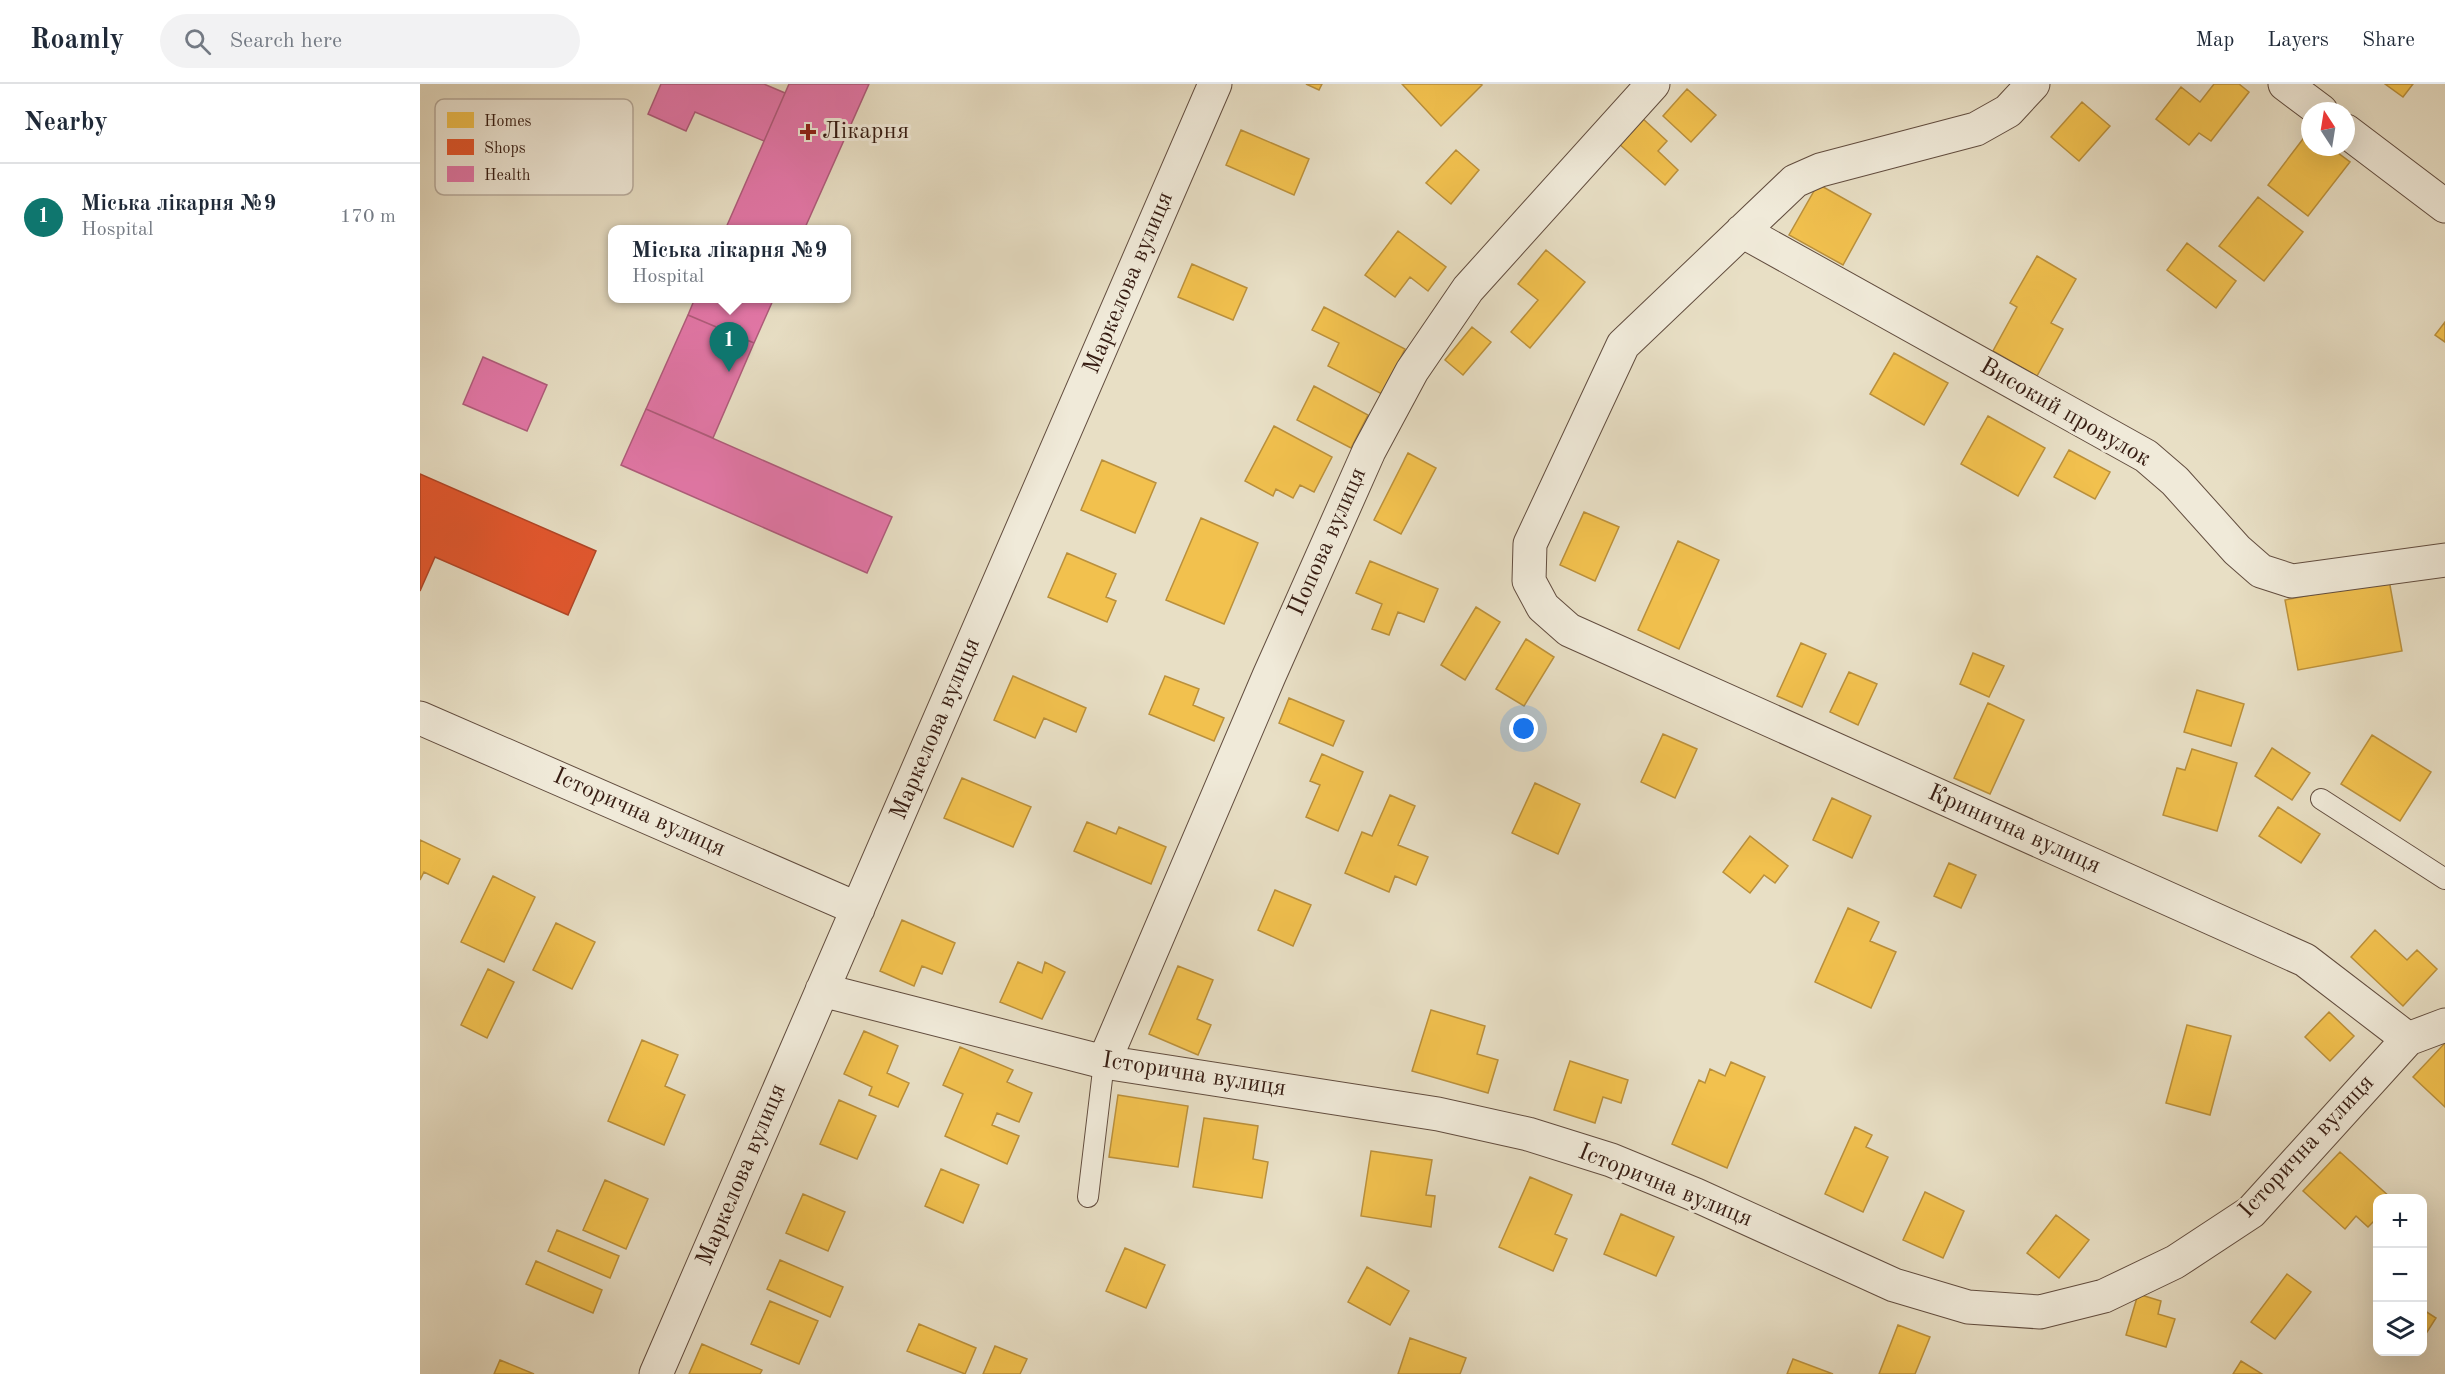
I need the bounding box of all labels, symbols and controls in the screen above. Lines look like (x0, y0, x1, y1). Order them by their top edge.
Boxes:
search box (160, 14, 580, 68)
icon: search (181, 25, 214, 58)
text: Roamly (30, 27, 124, 55)
text: Search here (229, 30, 342, 52)
text: Map (2195, 30, 2234, 51)
text: Layers (2267, 30, 2329, 51)
text: Share (2362, 30, 2415, 51)
legend (435, 99, 633, 195)
north arrow (2301, 102, 2355, 156)
text: Nearby (24, 110, 108, 136)
text: Homes (484, 114, 532, 130)
place label: Лікарня (822, 120, 909, 144)
marker: Лікарня (799, 123, 817, 141)
text: Shops (484, 141, 526, 157)
text: Health (484, 168, 531, 184)
street label: Маркелова вулиця (1080, 189, 1178, 377)
text: Міська лікарня №9 (81, 193, 276, 215)
text: 1 (38, 207, 49, 227)
text: 170 m (340, 207, 396, 227)
text: Hospital (81, 220, 153, 240)
popup (608, 225, 851, 303)
text: Міська лікарня №9 (632, 240, 827, 262)
text: Hospital (632, 267, 704, 287)
pin: 1 (710, 322, 748, 372)
street label: Високий провулок (1975, 354, 2155, 472)
street label: Попова вулиця (1285, 464, 1371, 620)
street label: Маркелова вулиця (887, 635, 985, 823)
your location (1509, 714, 1538, 743)
street label: Історична вулиця (549, 764, 729, 862)
street label: Кринична вулиця (1924, 781, 2104, 879)
street label: Історична вулиця (1100, 1049, 1288, 1101)
street label: Історична вулиця (2235, 1071, 2379, 1223)
street label: Маркелова вулиця (693, 1081, 791, 1269)
street label: Історична вулиця (1574, 1140, 1756, 1232)
map controls (2373, 1194, 2427, 1356)
button: + (2373, 1194, 2427, 1248)
button: − (2373, 1248, 2427, 1302)
button: layers (2373, 1302, 2427, 1356)

